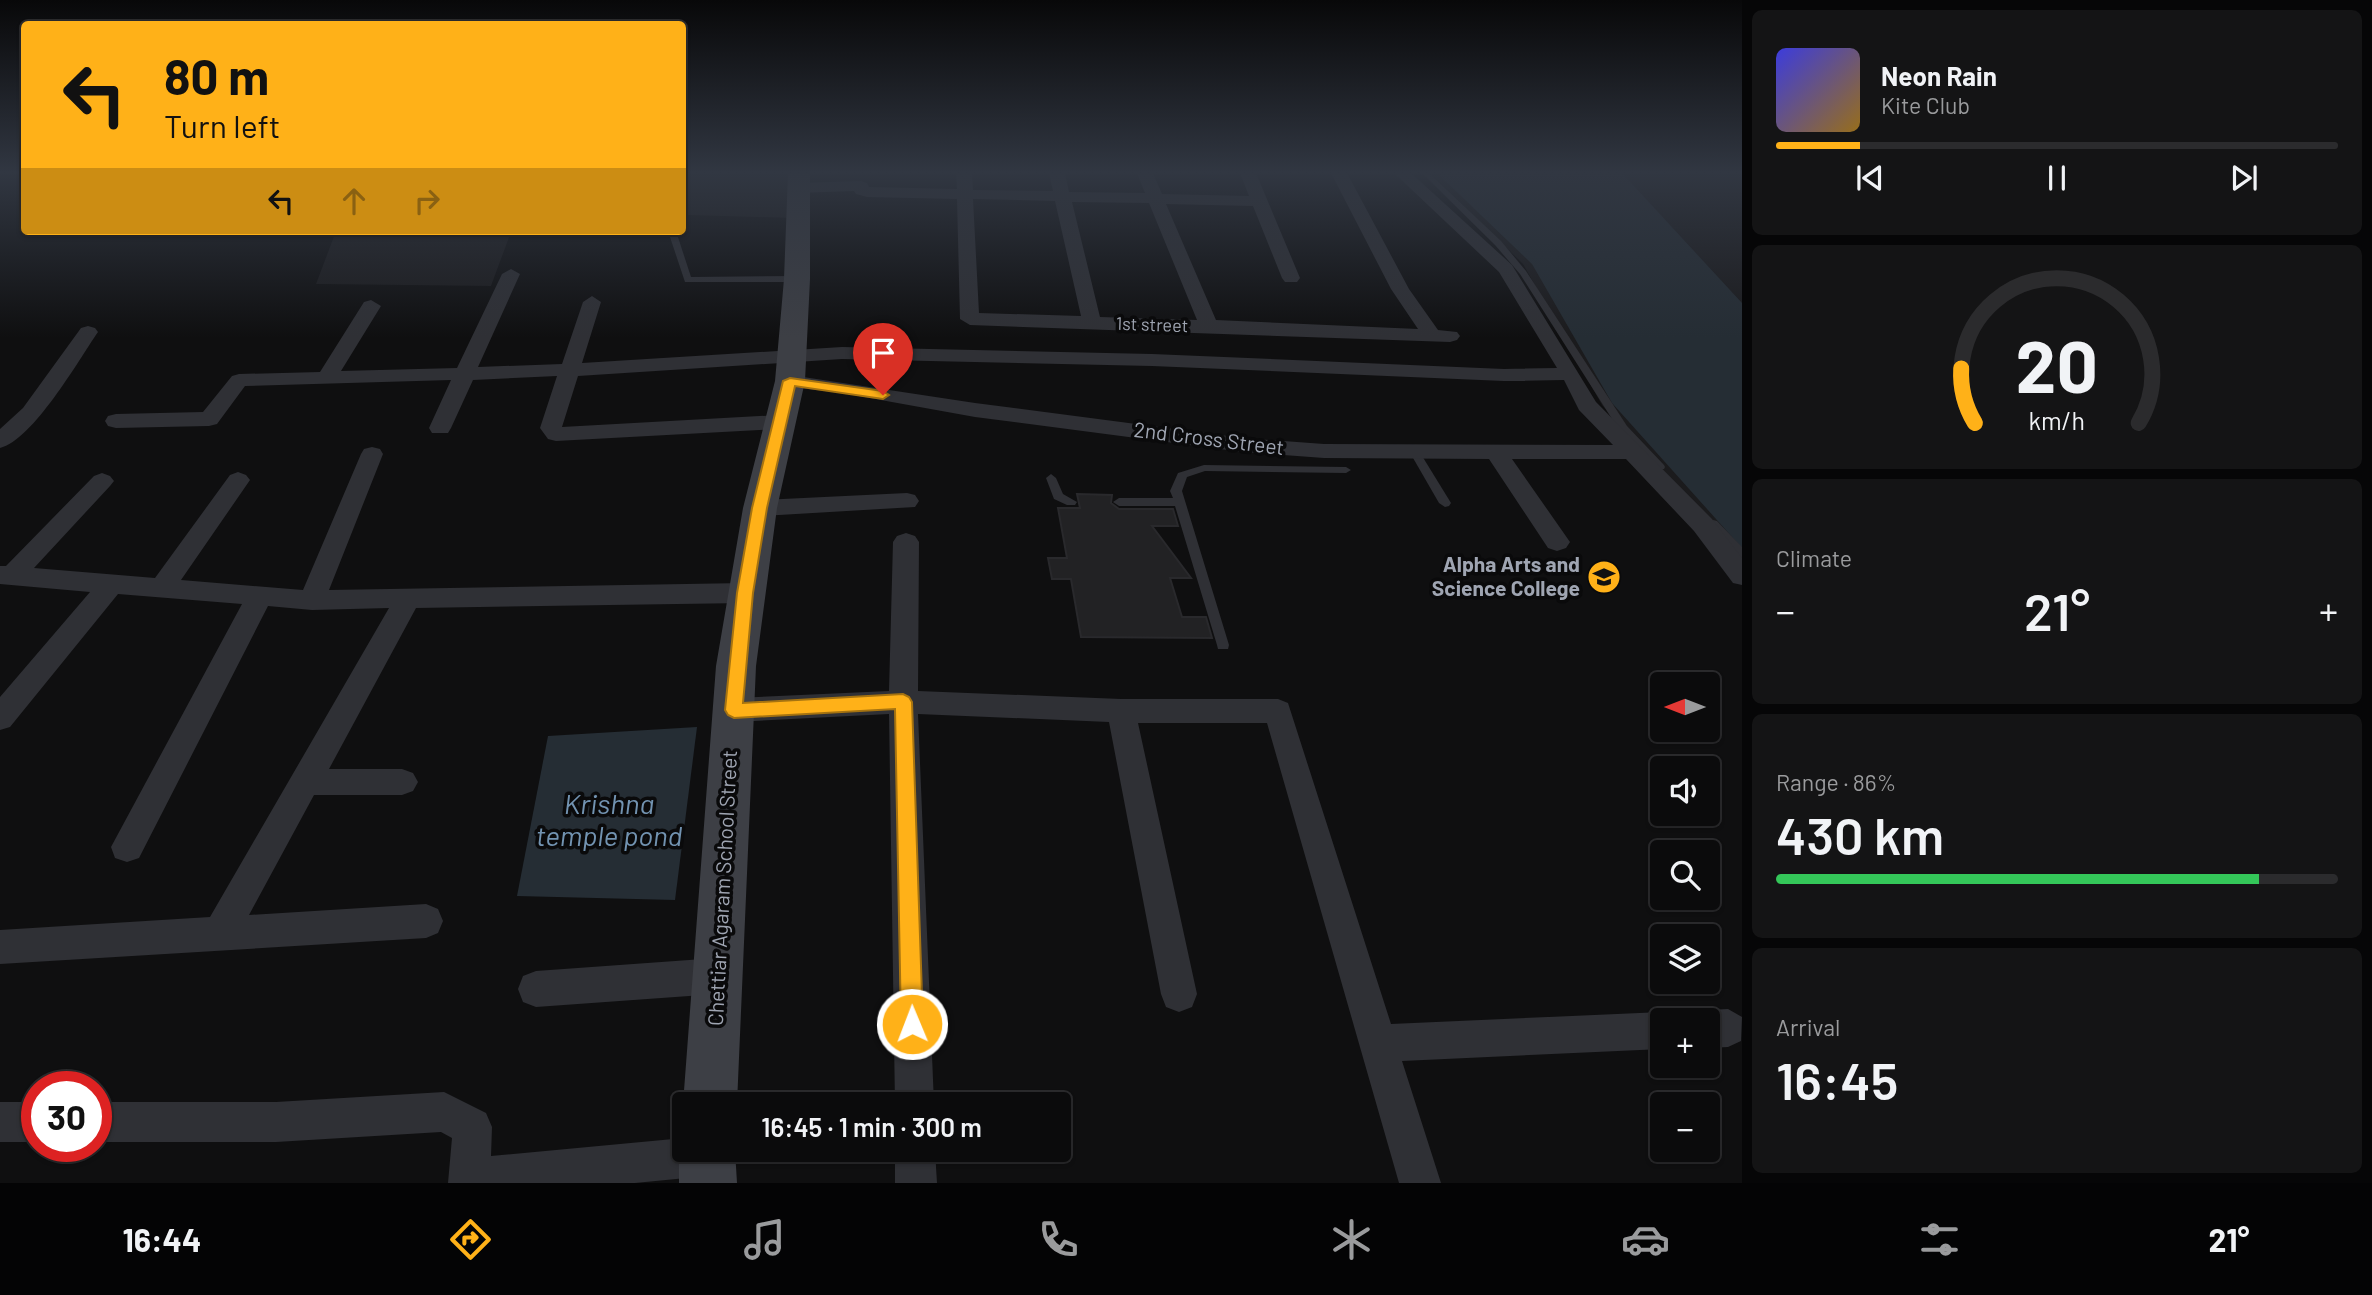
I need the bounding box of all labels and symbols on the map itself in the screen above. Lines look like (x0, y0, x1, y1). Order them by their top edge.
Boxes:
street label: 1st street (1115, 312, 1189, 336)
pin (853, 323, 913, 395)
street label: 2nd Cross Street (1133, 416, 1286, 459)
place label: Alpha Arts and Science College (1432, 551, 1580, 600)
school or university icon: Alpha Arts and Science College (1585, 558, 1623, 596)
north arrow (1650, 672, 1720, 742)
street label: Chettiar Agaram School Street (702, 749, 741, 1026)
water label: Krishna temple pond (536, 786, 682, 852)
position arrow (875, 987, 949, 1061)
speed limit sign: 30 (21, 1071, 112, 1162)

